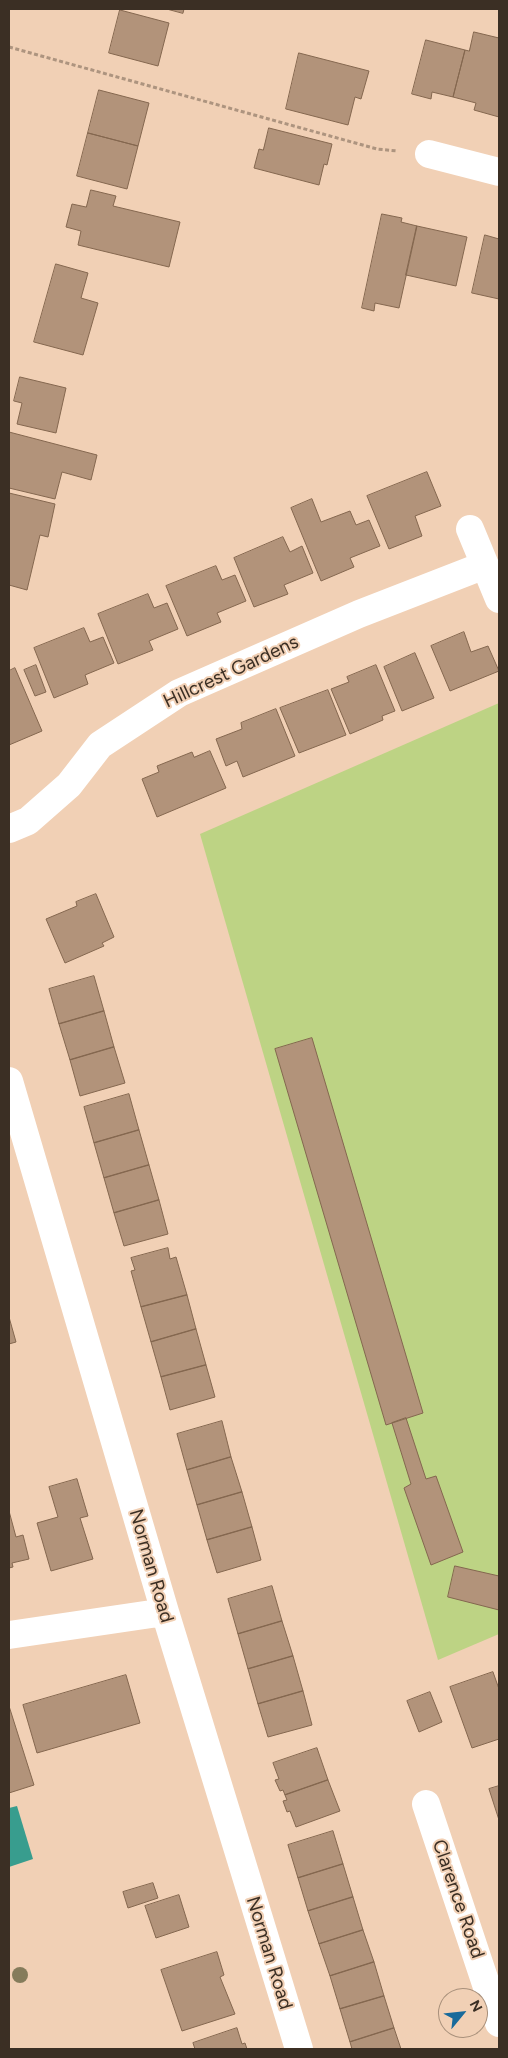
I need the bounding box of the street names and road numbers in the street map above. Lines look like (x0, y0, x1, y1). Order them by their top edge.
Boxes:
street label: Hillcrest Gardens (160, 631, 302, 713)
street label: Norman Road (124, 1507, 178, 1625)
street label: Clarence Road (427, 1837, 489, 1961)
street label: Norman Road (241, 1894, 297, 2012)

